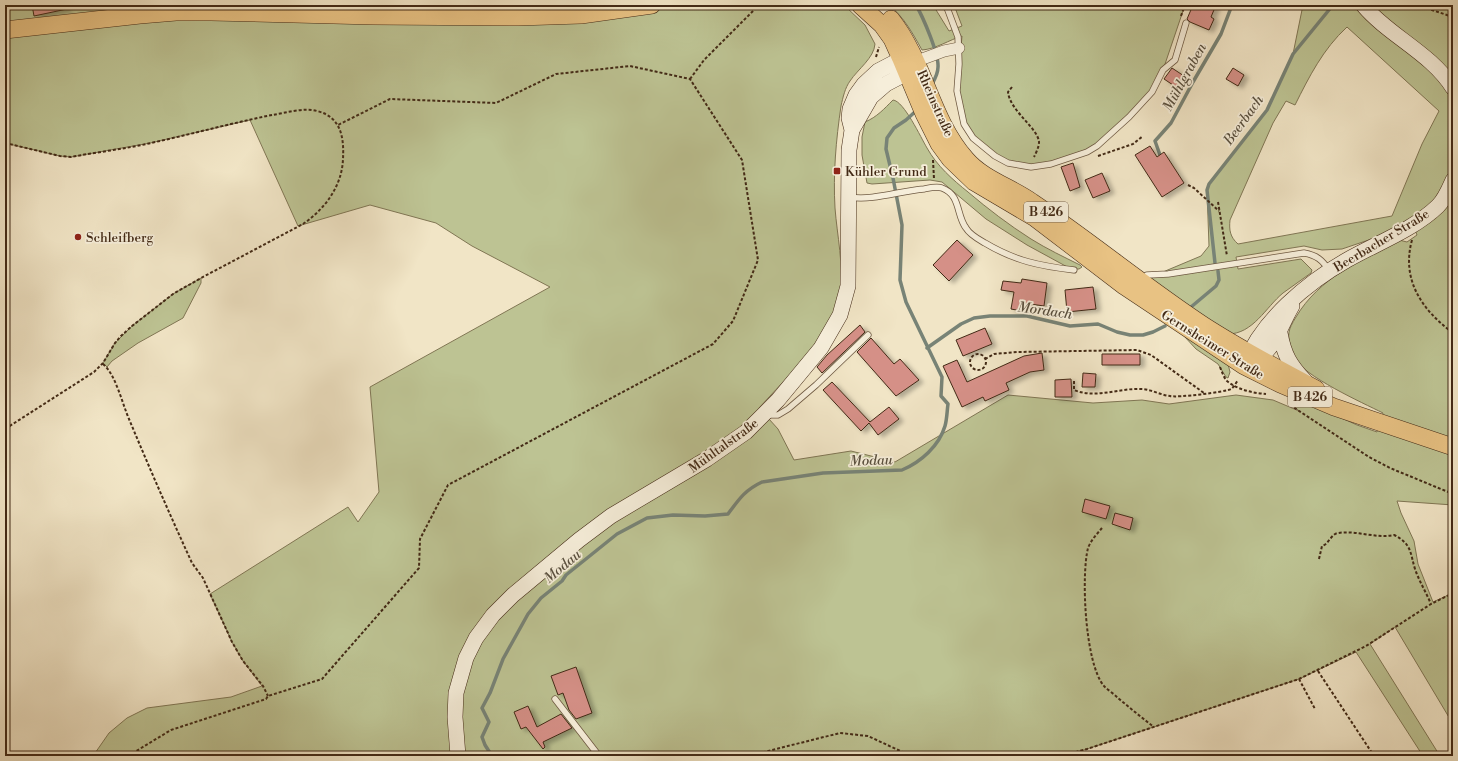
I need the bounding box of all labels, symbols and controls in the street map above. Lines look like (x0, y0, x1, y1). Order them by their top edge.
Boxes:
water label: Mühlgraben (1159, 40, 1211, 115)
street label: Rheinstraße (913, 67, 957, 140)
water label: Beerbach (1219, 92, 1268, 150)
place label: Kühler Grund (845, 164, 927, 180)
marker: Kühler Grund (832, 166, 842, 176)
road number: B 426 (1024, 202, 1068, 222)
street label: Beerbacher Straße (1330, 206, 1433, 276)
place label: Schleifberg (86, 230, 154, 246)
marker: Schleifberg (73, 232, 83, 242)
water label: Mordach (1016, 298, 1074, 324)
street label: Gernsheimer Straße (1158, 307, 1267, 383)
road number: B 426 (1288, 387, 1332, 407)
street label: Mühltalstraße (686, 415, 762, 476)
water label: Modau (849, 451, 893, 471)
water label: Modau (540, 546, 585, 588)

